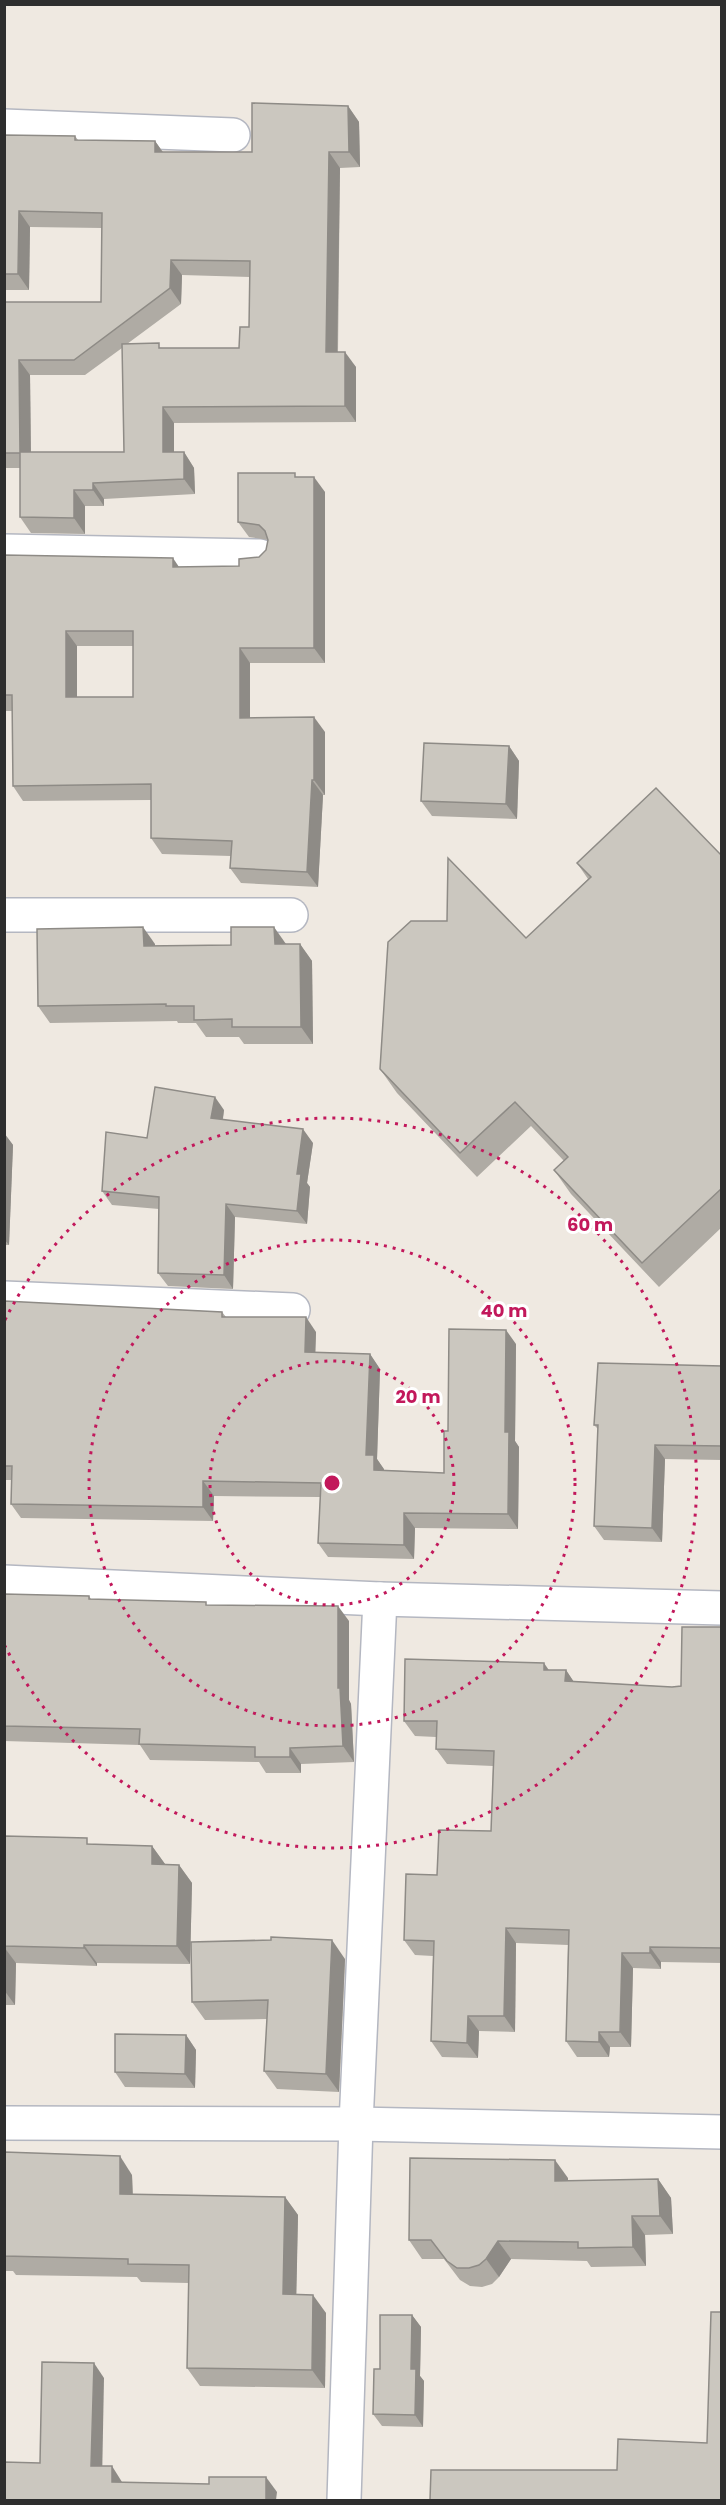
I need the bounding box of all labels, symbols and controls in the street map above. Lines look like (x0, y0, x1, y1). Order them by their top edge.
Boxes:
text: 60 m (567, 1212, 613, 1237)
text: 40 m (481, 1298, 527, 1323)
text: 20 m (396, 1384, 440, 1409)
centre of rings (322, 1473, 342, 1493)

